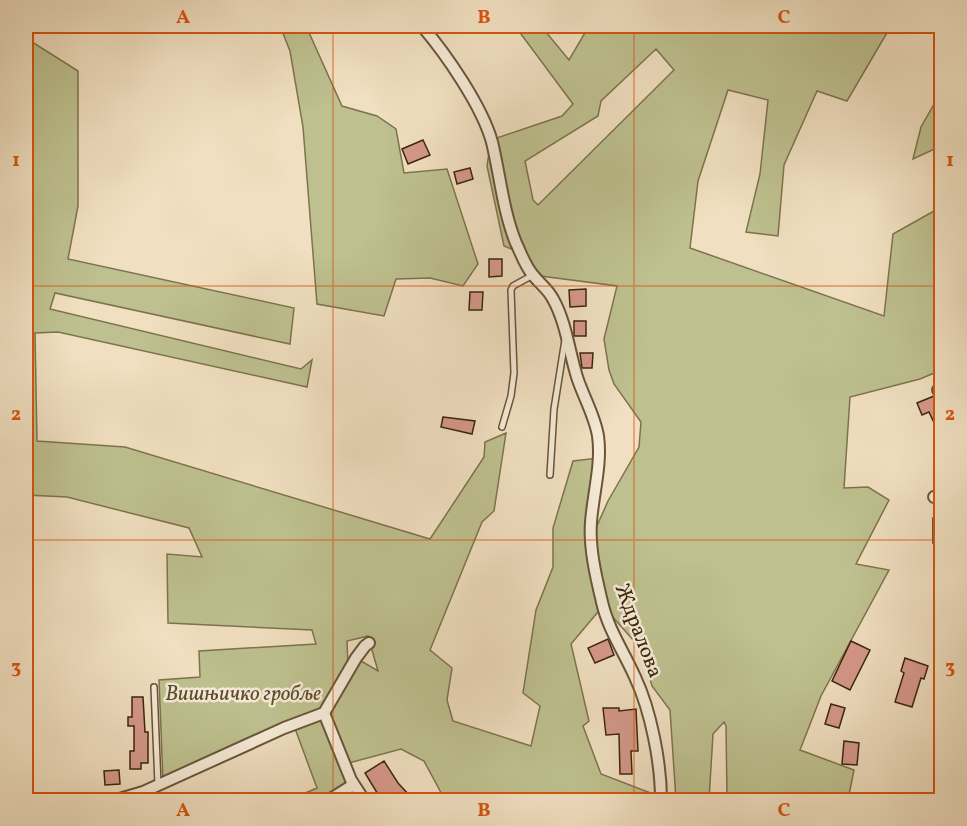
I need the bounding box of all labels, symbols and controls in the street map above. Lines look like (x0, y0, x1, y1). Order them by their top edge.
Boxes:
text: A (176, 4, 190, 32)
text: B (477, 4, 491, 32)
text: C (778, 4, 791, 32)
text: 1 (12, 147, 20, 175)
text: 1 (946, 147, 954, 175)
text: 2 (11, 401, 21, 429)
text: 2 (945, 401, 955, 429)
street label: Ждралова (607, 580, 669, 682)
text: 3 (11, 654, 21, 682)
text: 3 (945, 654, 955, 682)
park label: Вишњичко гробље (165, 680, 321, 709)
text: A (176, 797, 190, 825)
text: B (477, 797, 491, 825)
text: C (778, 797, 791, 825)

